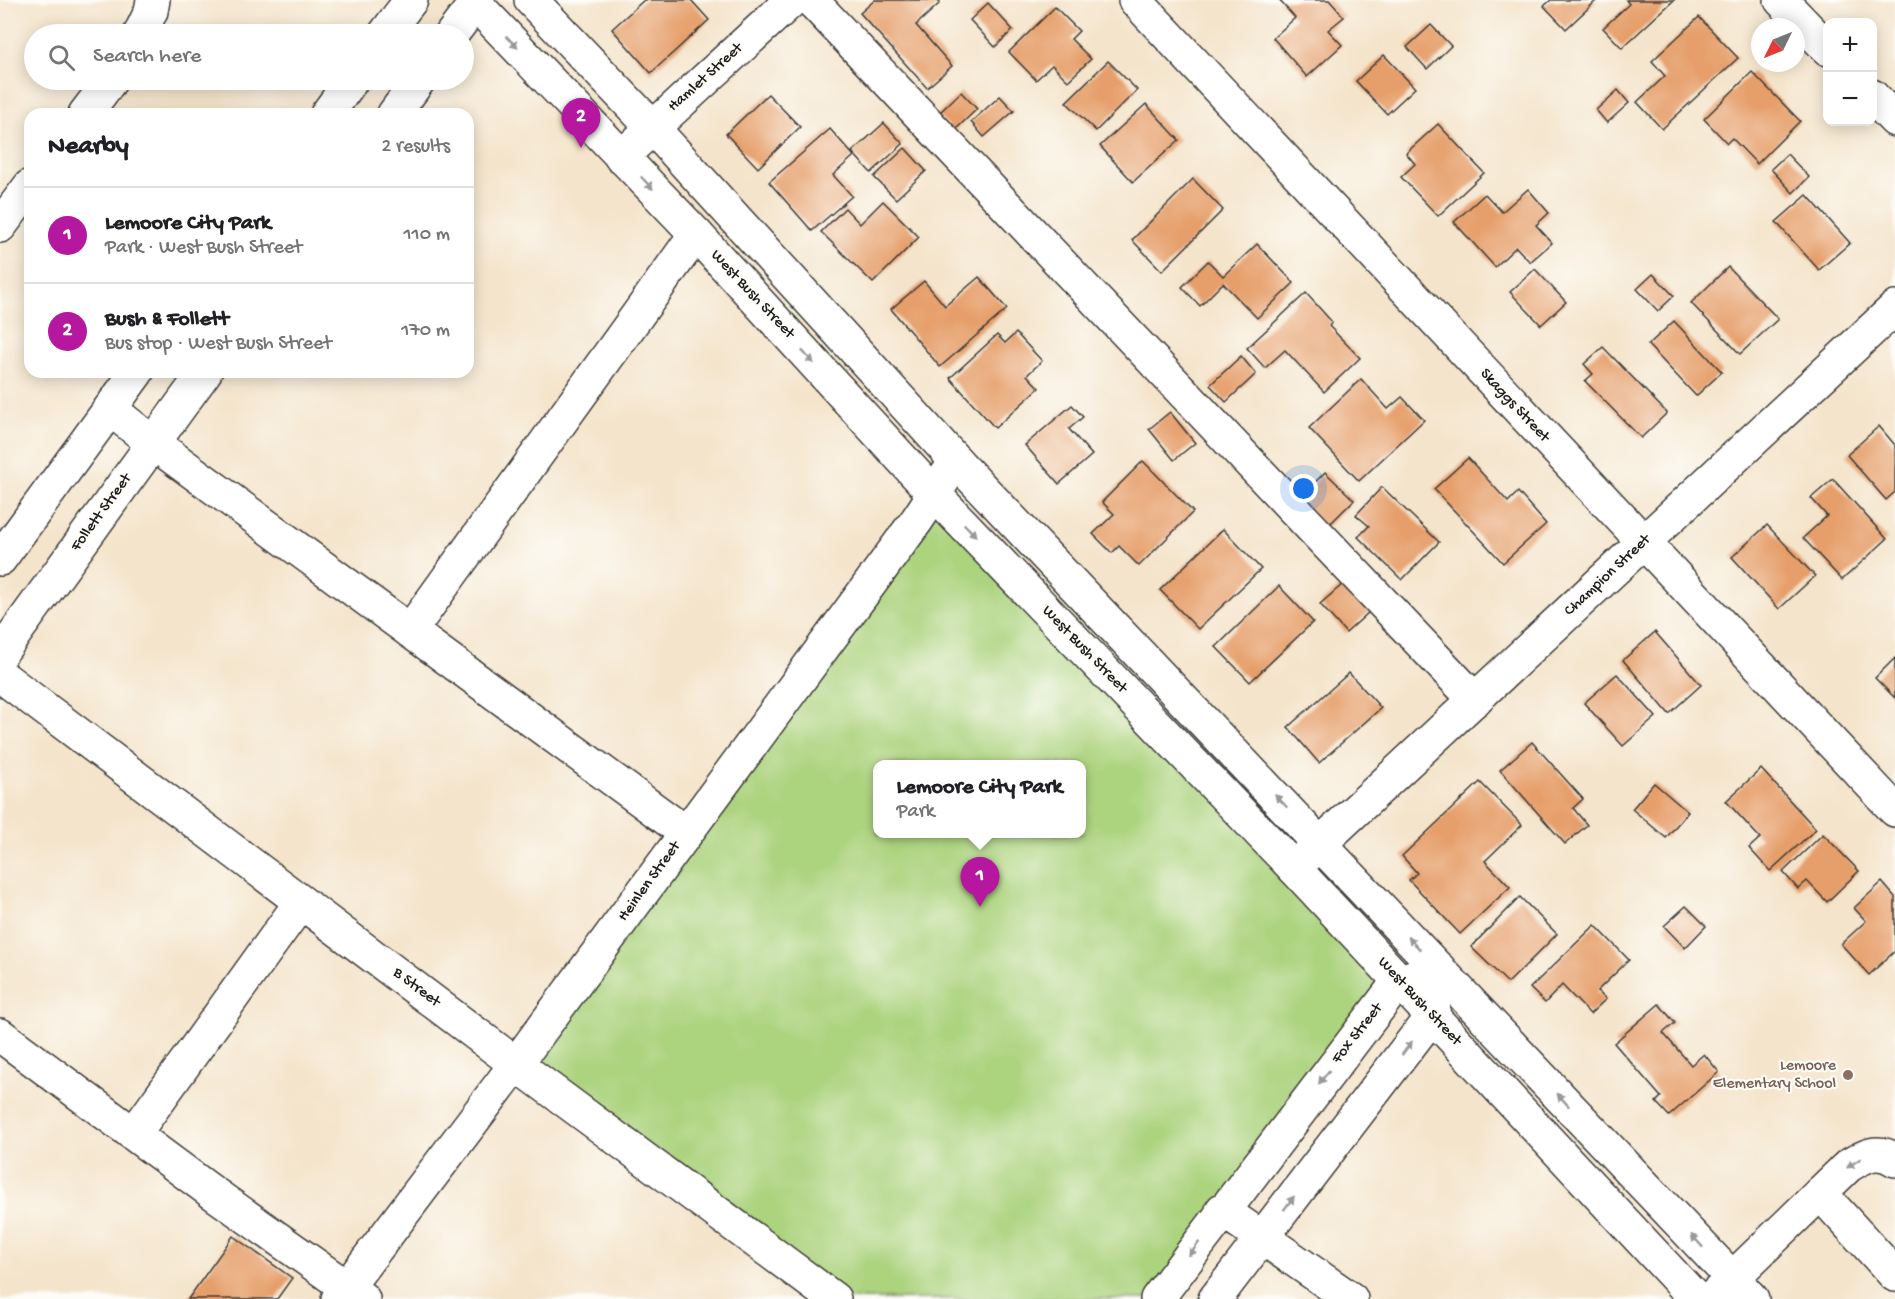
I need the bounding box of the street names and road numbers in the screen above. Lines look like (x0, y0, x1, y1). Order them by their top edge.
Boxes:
street label: Hamlet Street (665, 38, 748, 117)
street label: West Bush Street (706, 247, 799, 344)
street label: Skaggs Street (1475, 365, 1554, 448)
street label: Follett Street (67, 469, 137, 556)
street label: Champion Street (1561, 530, 1656, 621)
street label: West Bush Street (1037, 602, 1132, 699)
street label: Heinlen Street (615, 837, 686, 926)
street label: West Bush Street (1373, 954, 1466, 1051)
street label: B Street (388, 963, 445, 1013)
street label: Fox Street (1328, 999, 1388, 1069)

